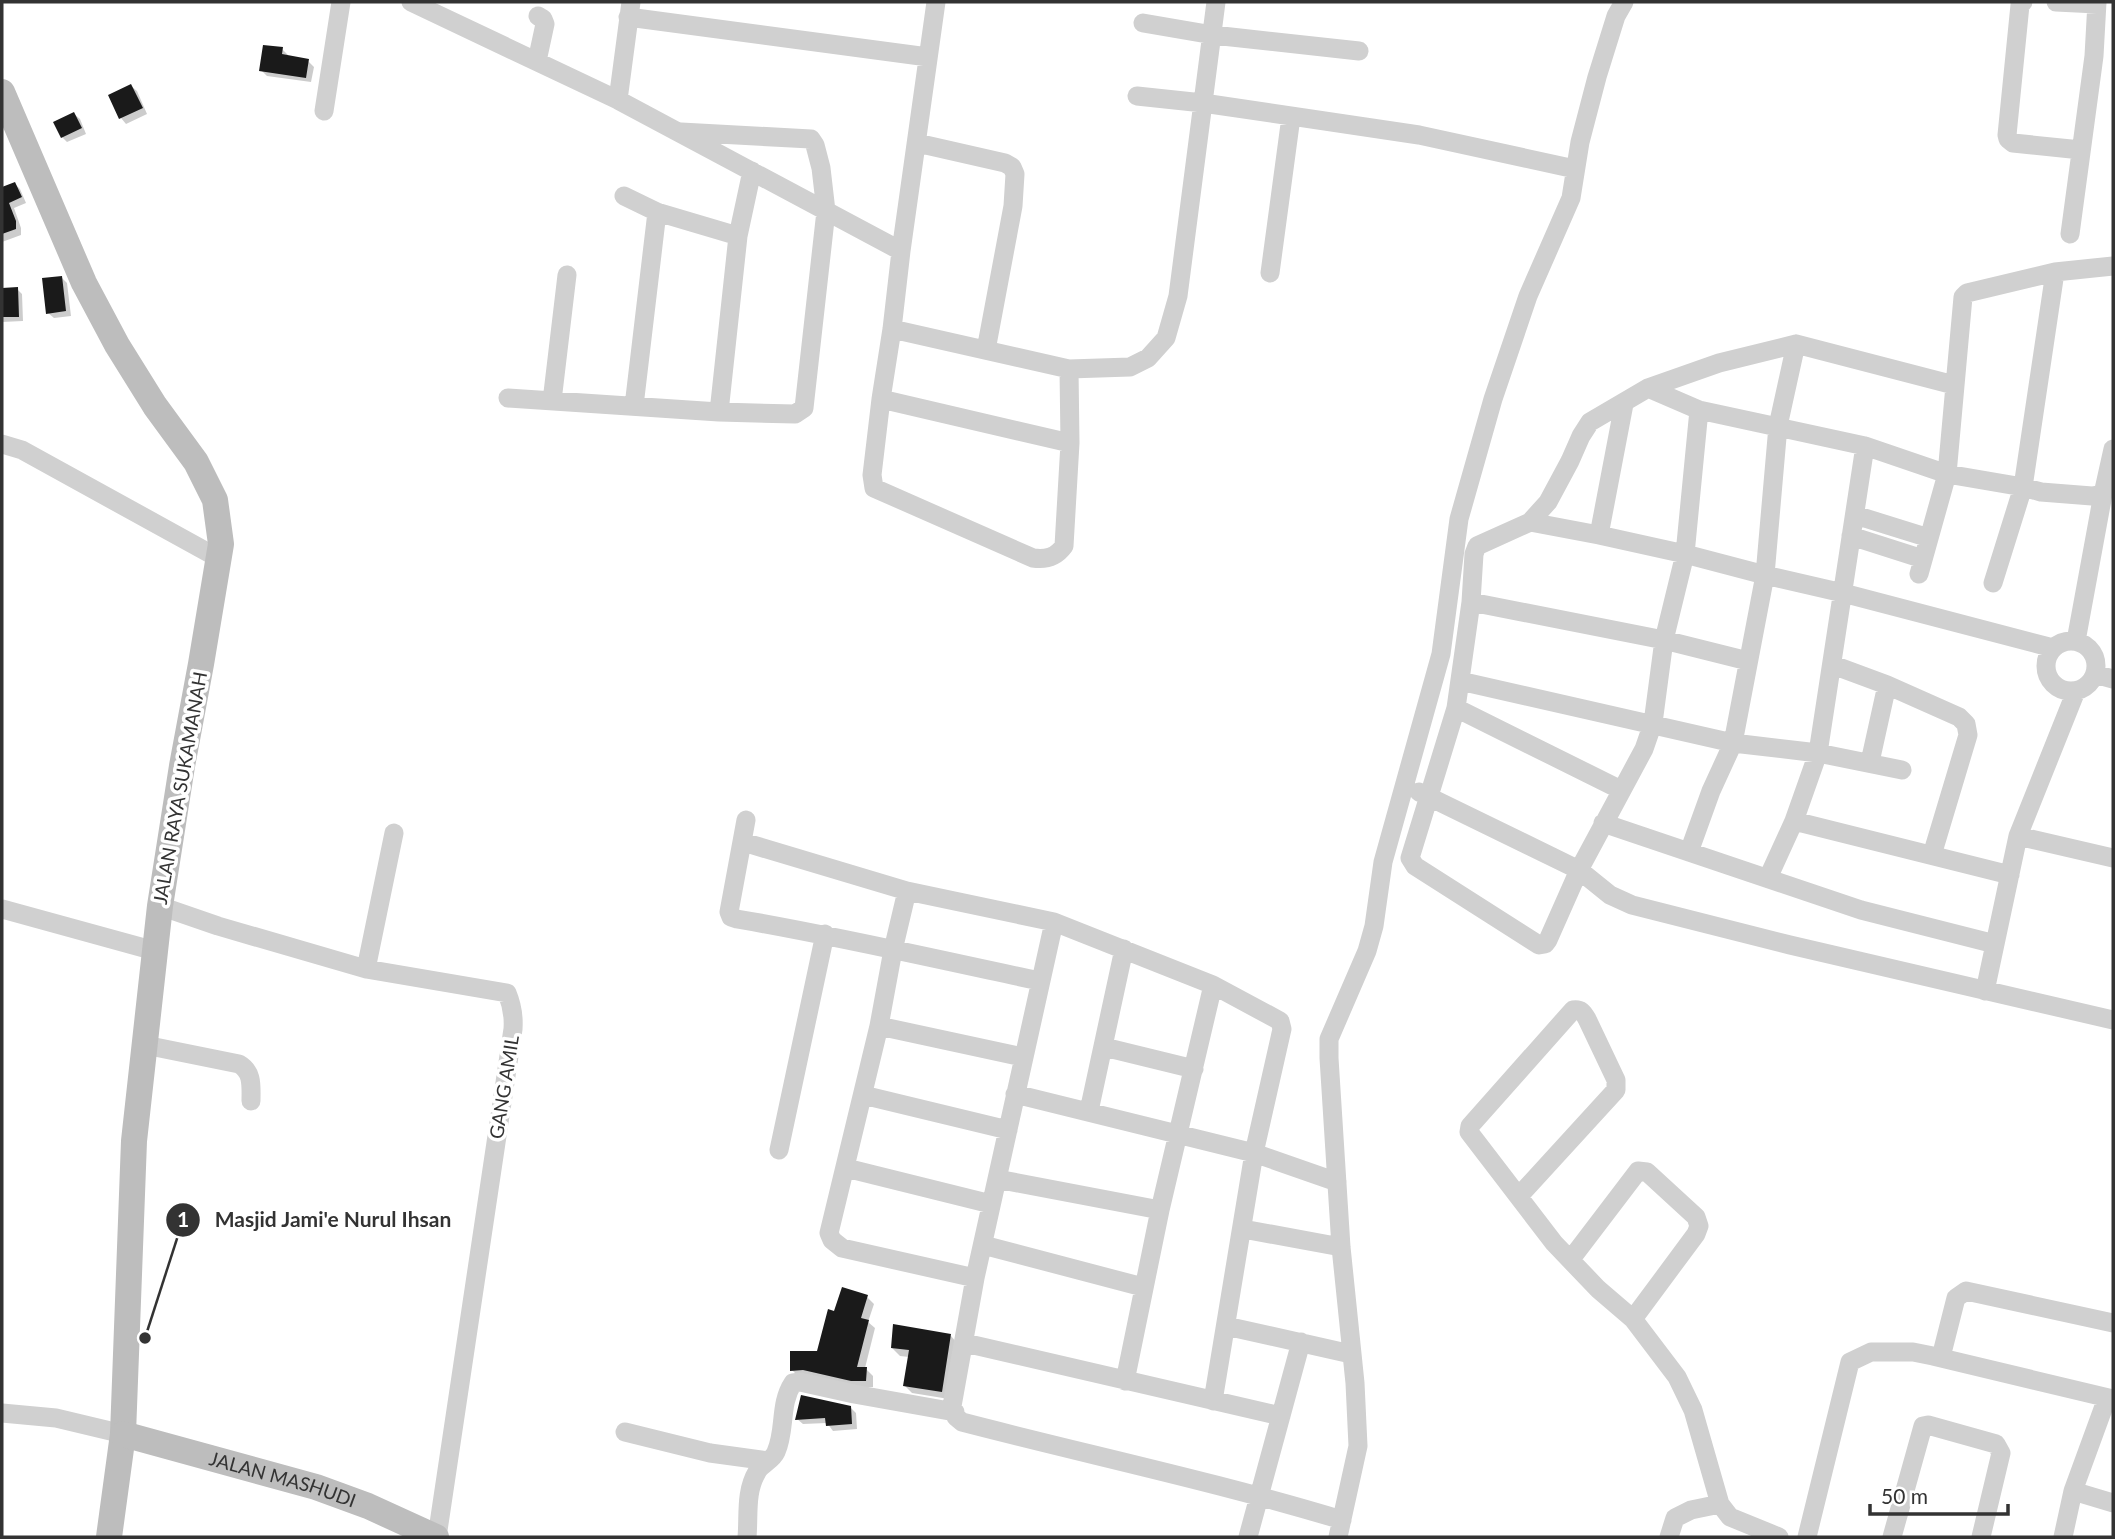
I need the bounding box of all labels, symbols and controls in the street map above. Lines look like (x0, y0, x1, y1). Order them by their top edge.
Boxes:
street label: JALAN RAYA SUKAMANAH (148, 670, 211, 906)
street label: GANG AMIL (484, 1033, 523, 1140)
callout: Masjid Jami'e Nurul Ihsan (166, 1199, 466, 1241)
text: 1 (177, 1206, 189, 1231)
text: Masjid Jami'e Nurul Ihsan (215, 1206, 451, 1231)
street label: JALAN MASHUDI (207, 1446, 359, 1512)
scale bar (1870, 1472, 2008, 1516)
text: 50 m (1881, 1483, 1928, 1508)

